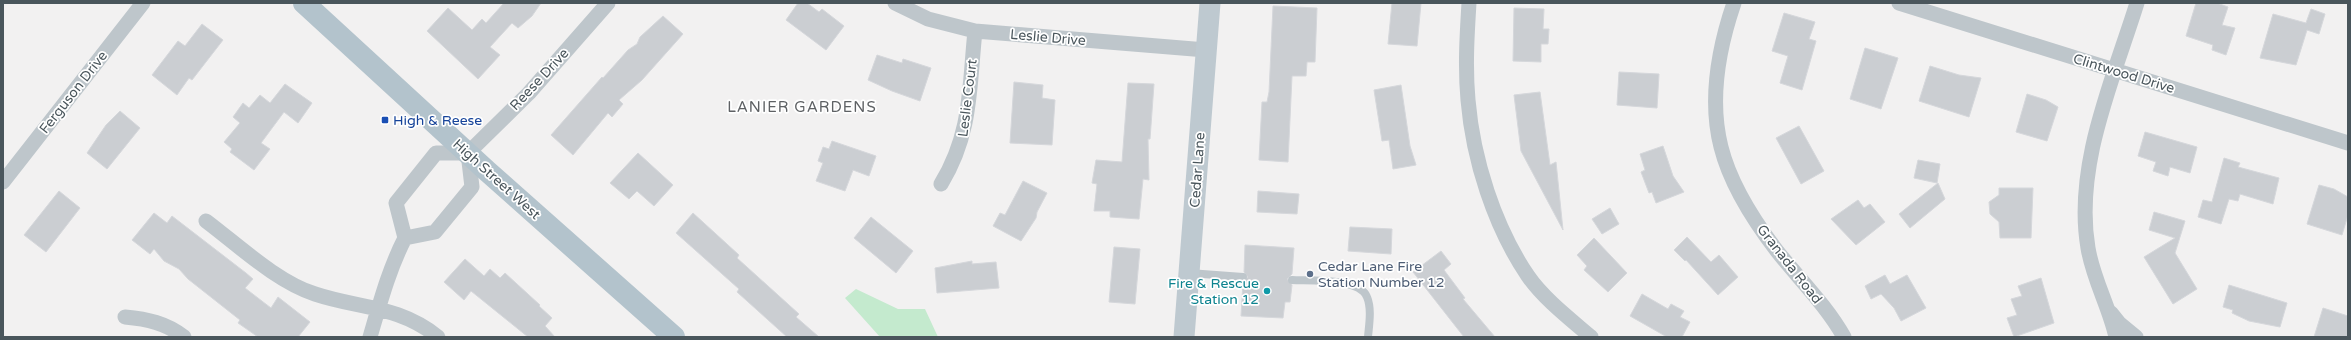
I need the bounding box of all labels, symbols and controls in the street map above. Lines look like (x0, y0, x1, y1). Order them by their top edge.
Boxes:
street label: Leslie Drive (1009, 26, 1086, 49)
street label: Reese Drive (506, 45, 572, 114)
street label: Ferguson Drive (36, 48, 111, 137)
street label: Clintwood Drive (2071, 50, 2177, 97)
street label: Leslie Court (954, 57, 981, 138)
district label: LANIER GARDENS (727, 98, 877, 116)
place label: High & Reese (393, 112, 482, 129)
marker: High & Reese (380, 115, 390, 125)
street label: Cedar Lane (1186, 132, 1209, 208)
street label: High Street West (449, 136, 544, 224)
street label: Granada Road (1753, 221, 1826, 307)
place label: Cedar Lane Fire Station Number 12 (1318, 258, 1445, 291)
marker: Cedar Lane Fire Station Number 12 (1305, 269, 1315, 279)
place label: Fire & Rescue Station 12 (1168, 275, 1259, 308)
marker: Fire & Rescue Station 12 (1262, 286, 1272, 296)

